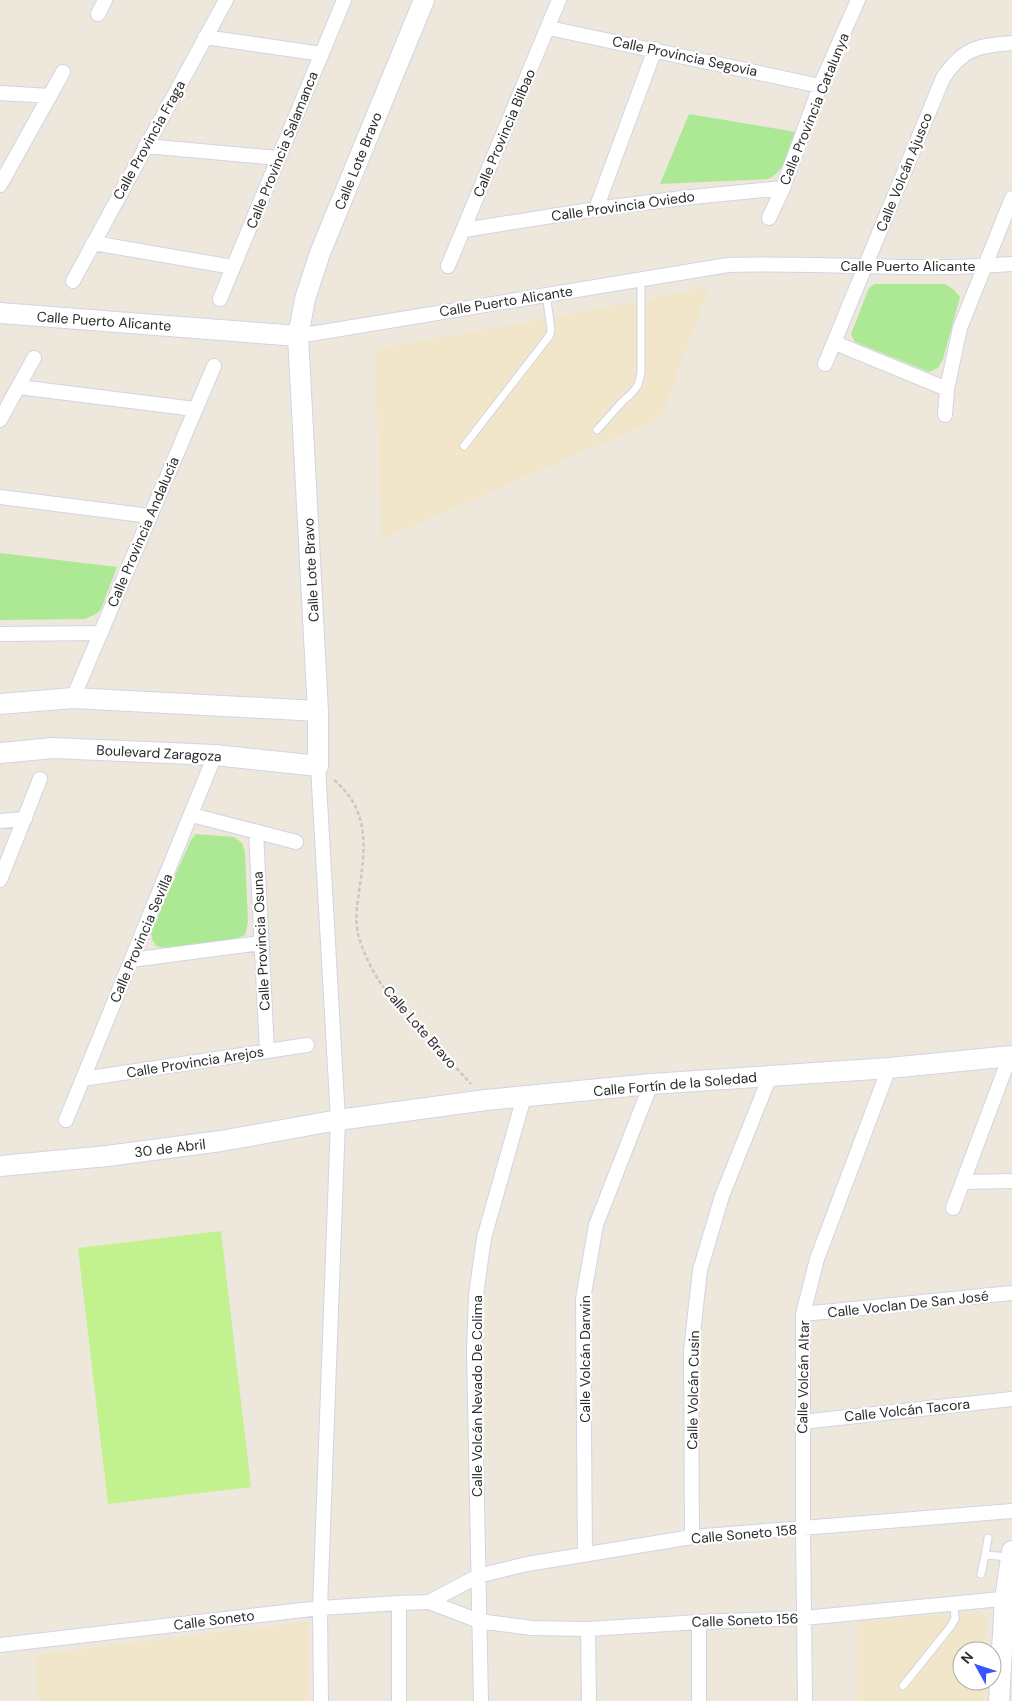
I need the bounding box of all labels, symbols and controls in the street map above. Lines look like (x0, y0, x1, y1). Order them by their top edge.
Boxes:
street label: Calle Provincia Catalunya (775, 30, 853, 188)
street label: Calle Provincia Segovia (611, 32, 759, 80)
street label: Calle Provincia Bilbao (469, 66, 539, 200)
street label: Calle Provincia Salamanca (242, 69, 322, 231)
street label: Calle Provincia Fraga (109, 77, 189, 203)
street label: Calle Lote Bravo (330, 109, 386, 213)
street label: Calle Volcán Ajusco (872, 110, 936, 234)
street label: Calle Provincia Oviedo (550, 187, 696, 225)
street label: Calle Puerto Alicante (841, 257, 975, 275)
street label: Calle Puerto Alicante (438, 282, 574, 320)
street label: Calle Puerto Alicante (36, 307, 172, 335)
street label: Calle Provincia Andalucía (103, 454, 183, 610)
street label: Calle Lote Bravo (299, 518, 323, 622)
street label: Boulevard Zaragoza (96, 741, 222, 765)
street label: Calle Provincia Sevilla (106, 871, 176, 1005)
street label: Calle Provincia Osuna (248, 871, 274, 1011)
street label: Calle Lote Bravo (379, 982, 461, 1072)
street label: Calle Provincia Arejos (125, 1042, 265, 1082)
street label: Calle Fortín de la Soledad (592, 1068, 758, 1100)
street label: 30 de Abril (133, 1135, 207, 1161)
street label: Calle Voclan De San José (827, 1287, 990, 1321)
street label: Calle Volcán Nevado De Colima (468, 1295, 486, 1497)
street label: Calle Volcán Darwin (576, 1295, 594, 1423)
street label: Calle Volcán Altar (793, 1320, 813, 1434)
street label: Calle Volcán Cusin (683, 1330, 703, 1450)
street label: Calle Volcán Tacora (843, 1394, 971, 1426)
street label: Calle Soneto 158 (690, 1520, 798, 1548)
street label: Calle Soneto (173, 1606, 255, 1634)
street label: Calle Soneto 156 (691, 1609, 799, 1631)
north arrow (952, 1641, 1002, 1691)
text: N (957, 1648, 977, 1667)

